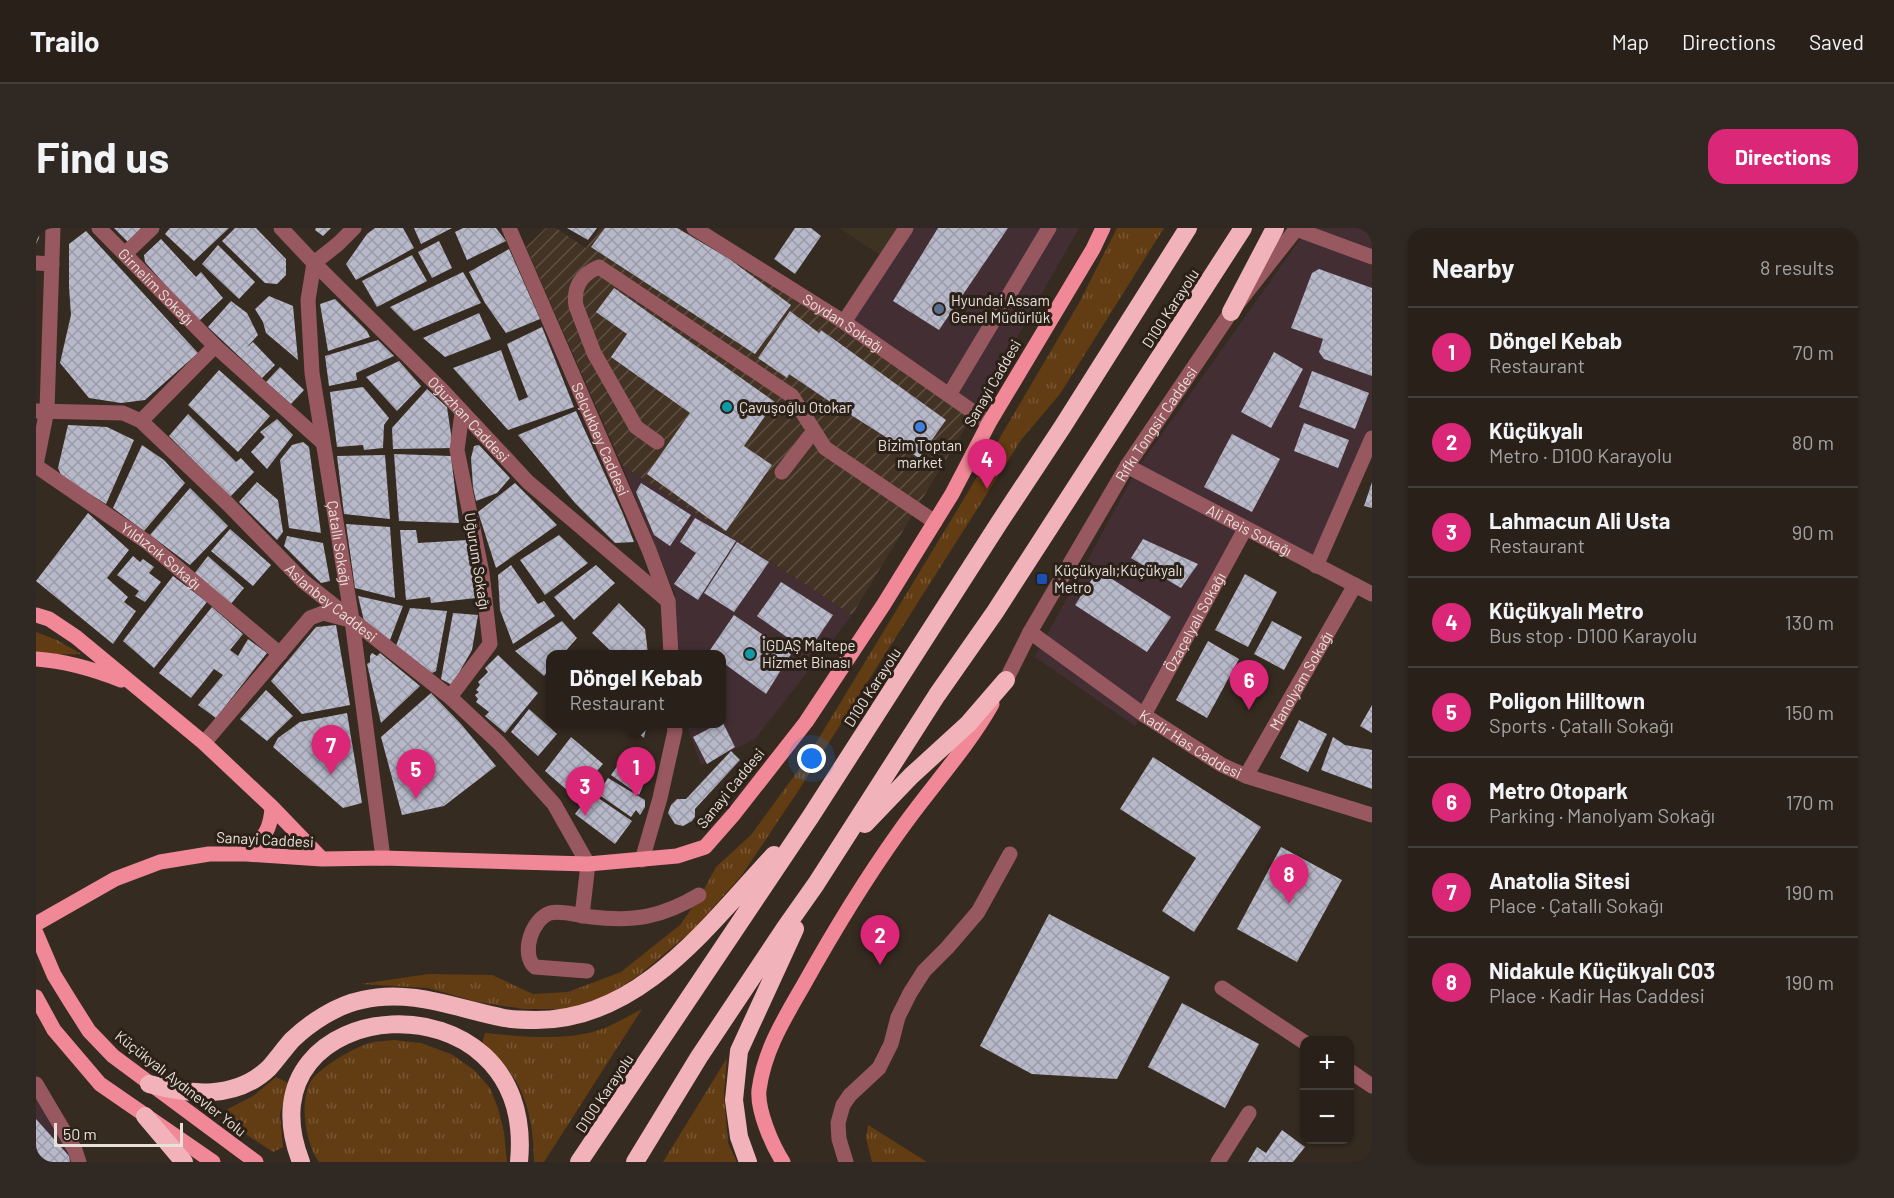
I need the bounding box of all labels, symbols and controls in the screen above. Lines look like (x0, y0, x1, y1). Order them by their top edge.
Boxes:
text: Trailo (30, 24, 100, 58)
text: Map (1612, 29, 1649, 54)
text: Directions (1682, 29, 1776, 54)
text: Saved (1809, 29, 1864, 54)
button: Directions (1708, 129, 1858, 184)
text: Find us (36, 131, 169, 181)
street label: Girnelim Sokağı (115, 244, 198, 329)
text: Nearby (1432, 252, 1514, 283)
text: 8 results (1760, 255, 1834, 279)
street label: D100 Karayolu (1138, 265, 1202, 351)
street label: Soydan Sokağı (800, 290, 888, 356)
place label: Hyundai Assam Genel Müdürlük (951, 291, 1051, 326)
marker: Hyundai Assam Genel Müdürlük (932, 302, 946, 316)
text: Döngel Kebab (1489, 327, 1622, 353)
street label: Sanayi Caddesi (960, 336, 1024, 430)
text: 1 (1448, 340, 1455, 364)
text: 70 m (1793, 340, 1834, 364)
text: Restaurant (1489, 353, 1585, 377)
street label: Rıfkı Tongsir Caddesi (1111, 363, 1201, 485)
street label: Oğuzhan Caddesi (424, 372, 513, 466)
street label: Selçukbey Caddesi (568, 380, 633, 498)
place label: Çavuşoğlu Otokar (739, 398, 852, 416)
marker: Çavuşoğlu Otokar (720, 400, 734, 414)
text: Küçükyalı (1489, 417, 1583, 443)
marker: Bizim Toptan market (913, 420, 927, 434)
text: 2 (1446, 430, 1457, 454)
text: 80 m (1792, 430, 1834, 454)
place label: Bizim Toptan market (878, 436, 962, 471)
pin: 4 (968, 440, 1006, 489)
text: Metro · D100 Karayolu (1489, 443, 1672, 467)
street label: Çatallı Sokağı (324, 499, 355, 587)
street label: Ali Reis Sokağı (1204, 500, 1295, 560)
text: Lahmacun Ali Usta (1489, 507, 1670, 533)
street label: Uğurum Sokağı (461, 511, 495, 611)
street label: Yıldızcık Sokağı (118, 518, 205, 593)
text: 3 (1446, 520, 1457, 544)
text: 90 m (1792, 520, 1834, 544)
text: Restaurant (1489, 533, 1585, 557)
street label: Aslanbey Caddesi (282, 560, 381, 645)
place label: Küçükyalı;Küçükyalı Metro (1054, 561, 1182, 596)
street label: Özaçelyalı Sokağı (1160, 569, 1229, 675)
marker: Küçükyalı;Küçükyalı Metro (1035, 572, 1049, 586)
text: Küçükyalı Metro (1489, 597, 1644, 623)
text: 4 (1445, 610, 1458, 634)
text: 130 m (1785, 610, 1834, 634)
text: Bus stop · D100 Karayolu (1489, 623, 1697, 647)
street label: Manolyam Sokağı (1265, 628, 1336, 733)
place label: İGDAŞ Maltepe Hizmet Binası (762, 636, 856, 671)
street label: D100 Karayolu (840, 644, 904, 730)
marker: İGDAŞ Maltepe Hizmet Binası (743, 647, 757, 661)
popup (546, 650, 726, 728)
pin: 6 (1230, 660, 1268, 710)
text: Döngel Kebab (569, 664, 703, 690)
text: Poligon Hilltown (1489, 687, 1645, 713)
text: Restaurant (569, 690, 665, 714)
text: 5 (1446, 700, 1457, 724)
text: 150 m (1785, 700, 1834, 724)
street label: Kadir Has Caddesi (1136, 706, 1245, 782)
text: Sports · Çatallı Sokağı (1489, 713, 1674, 737)
pin: 7 (312, 726, 350, 775)
street label: Sanayi Caddesi (692, 744, 768, 832)
your location (797, 744, 826, 773)
pin: 1 (616, 748, 656, 797)
pin: 5 (396, 750, 436, 799)
pin: 3 (566, 766, 604, 816)
text: Metro Otopark (1489, 777, 1628, 803)
text: 6 (1446, 790, 1457, 814)
text: 170 m (1786, 790, 1834, 814)
text: Parking · Manolyam Sokağı (1489, 803, 1715, 827)
street label: Sanayi Caddesi (216, 827, 314, 851)
pin: 8 (1270, 854, 1308, 904)
text: Anatolia Sitesi (1489, 867, 1630, 893)
text: 7 (1447, 880, 1456, 904)
text: 190 m (1785, 880, 1834, 904)
text: Place · Çatallı Sokağı (1489, 893, 1664, 917)
pin: 2 (860, 916, 900, 965)
text: Nidakule Küçükyalı C03 (1489, 957, 1715, 983)
text: 8 (1446, 970, 1457, 994)
text: 190 m (1785, 970, 1834, 994)
text: Place · Kadir Has Caddesi (1489, 983, 1705, 1007)
street label: Küçükyalı Aydınevler Yolu (112, 1026, 250, 1140)
map controls (1300, 1036, 1354, 1144)
button: + (1300, 1036, 1354, 1090)
street label: D100 Karayolu (571, 1050, 637, 1136)
button: − (1300, 1090, 1354, 1144)
scale bar (54, 1120, 183, 1148)
text: 50 m (63, 1124, 97, 1143)

